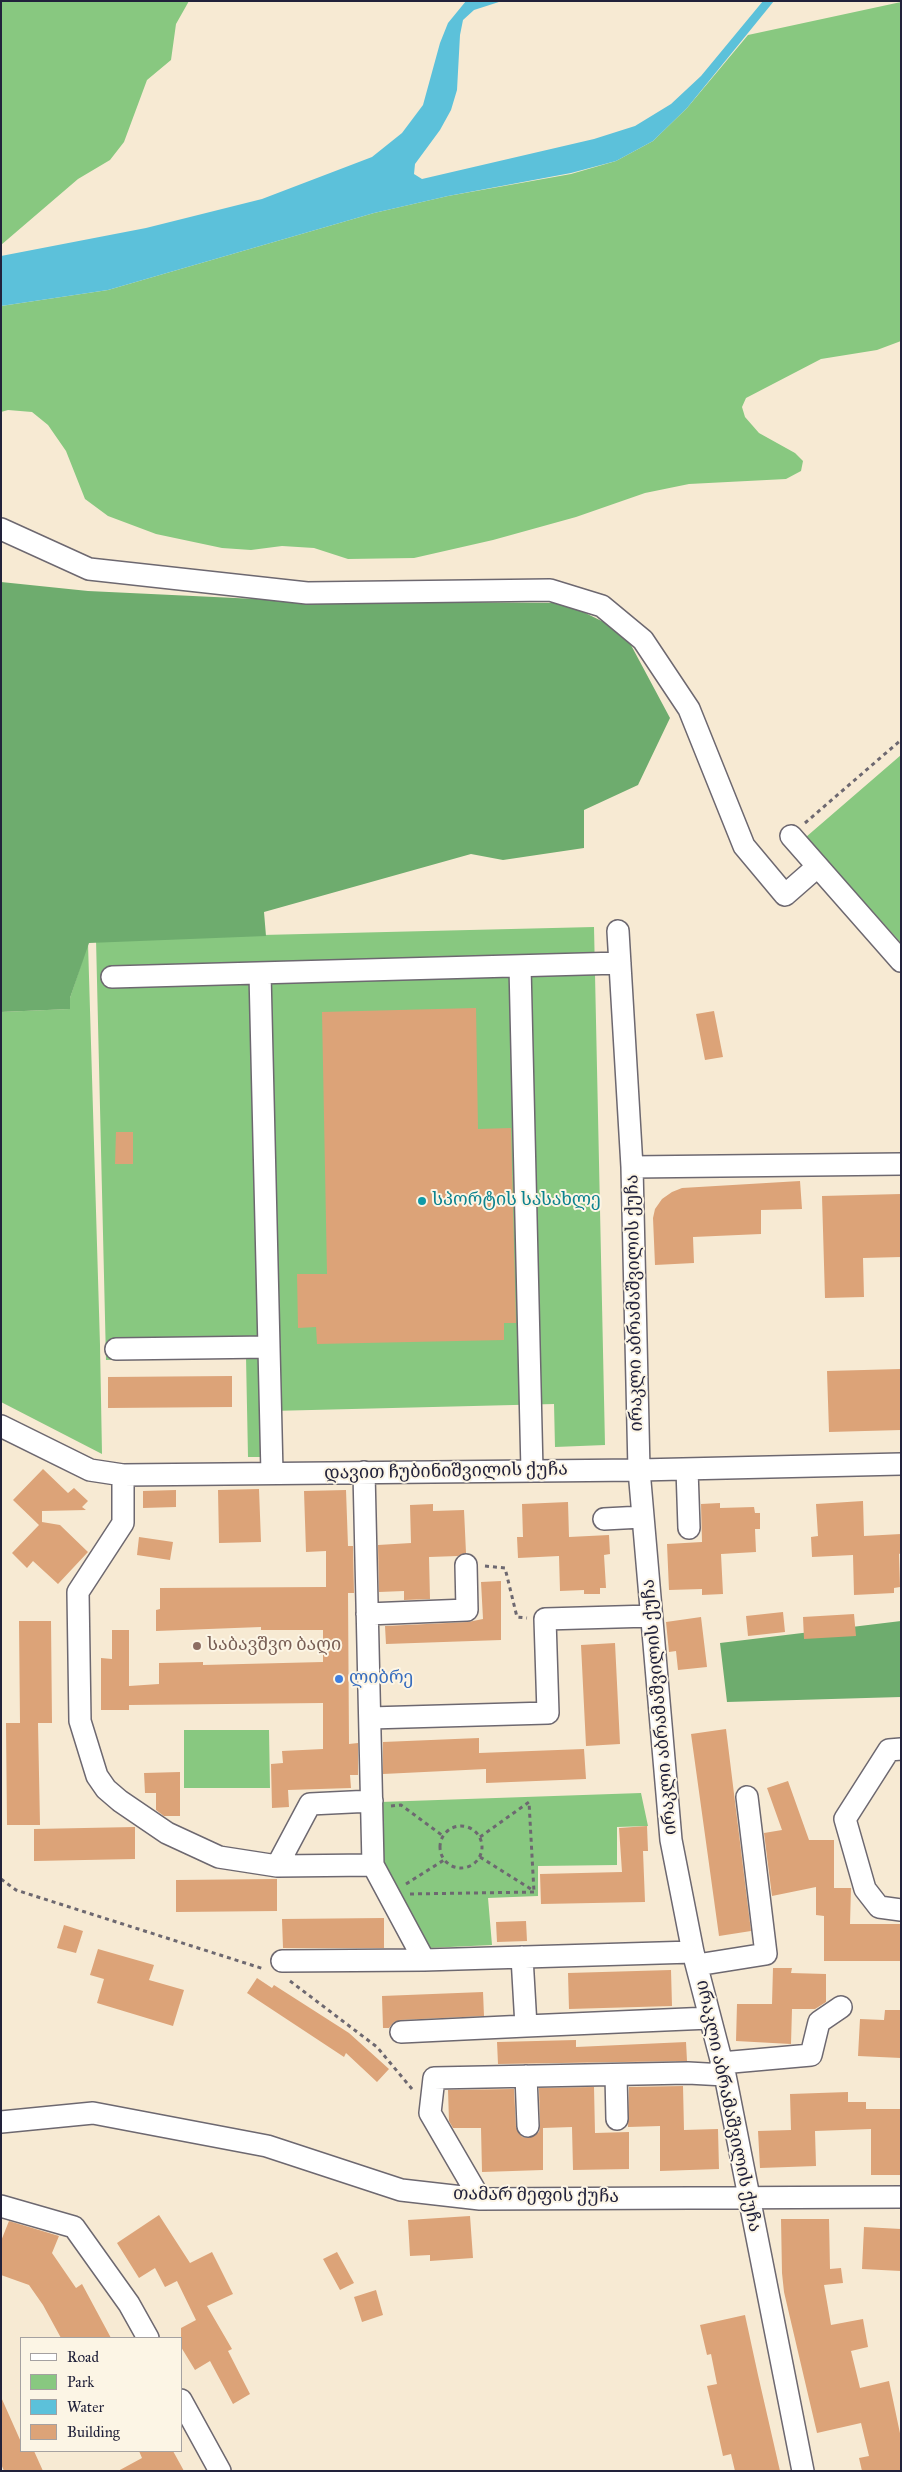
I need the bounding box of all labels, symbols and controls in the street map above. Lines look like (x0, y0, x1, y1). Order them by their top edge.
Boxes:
street label: ირაკლი აბრამაშვილის ქუჩა (622, 1174, 648, 1432)
place label: სპორტის სასახლე (432, 1190, 601, 1212)
marker: სპორტის სასახლე (416, 1195, 428, 1207)
street label: დავით ჩუბინიშვილის ქუჩა (324, 1459, 568, 1485)
street label: ირაკლი აბრამაშვილის ქუჩა (638, 1578, 682, 1836)
place label: საბავშვო ბაღი (207, 1635, 341, 1657)
marker: საბავშვო ბაღი (191, 1640, 203, 1652)
place label: ლიბრე (349, 1668, 414, 1690)
marker: ლიბრე (333, 1673, 345, 1685)
street label: ირაკლი აბრამაშვილის ქუჩა (691, 1978, 765, 2234)
street label: თამარ მეფის ქუჩა (453, 2184, 619, 2208)
legend (20, 2337, 182, 2452)
text: Road (67, 2348, 99, 2366)
text: Park (67, 2373, 94, 2391)
text: Water (67, 2398, 104, 2416)
text: Building (67, 2423, 120, 2441)

